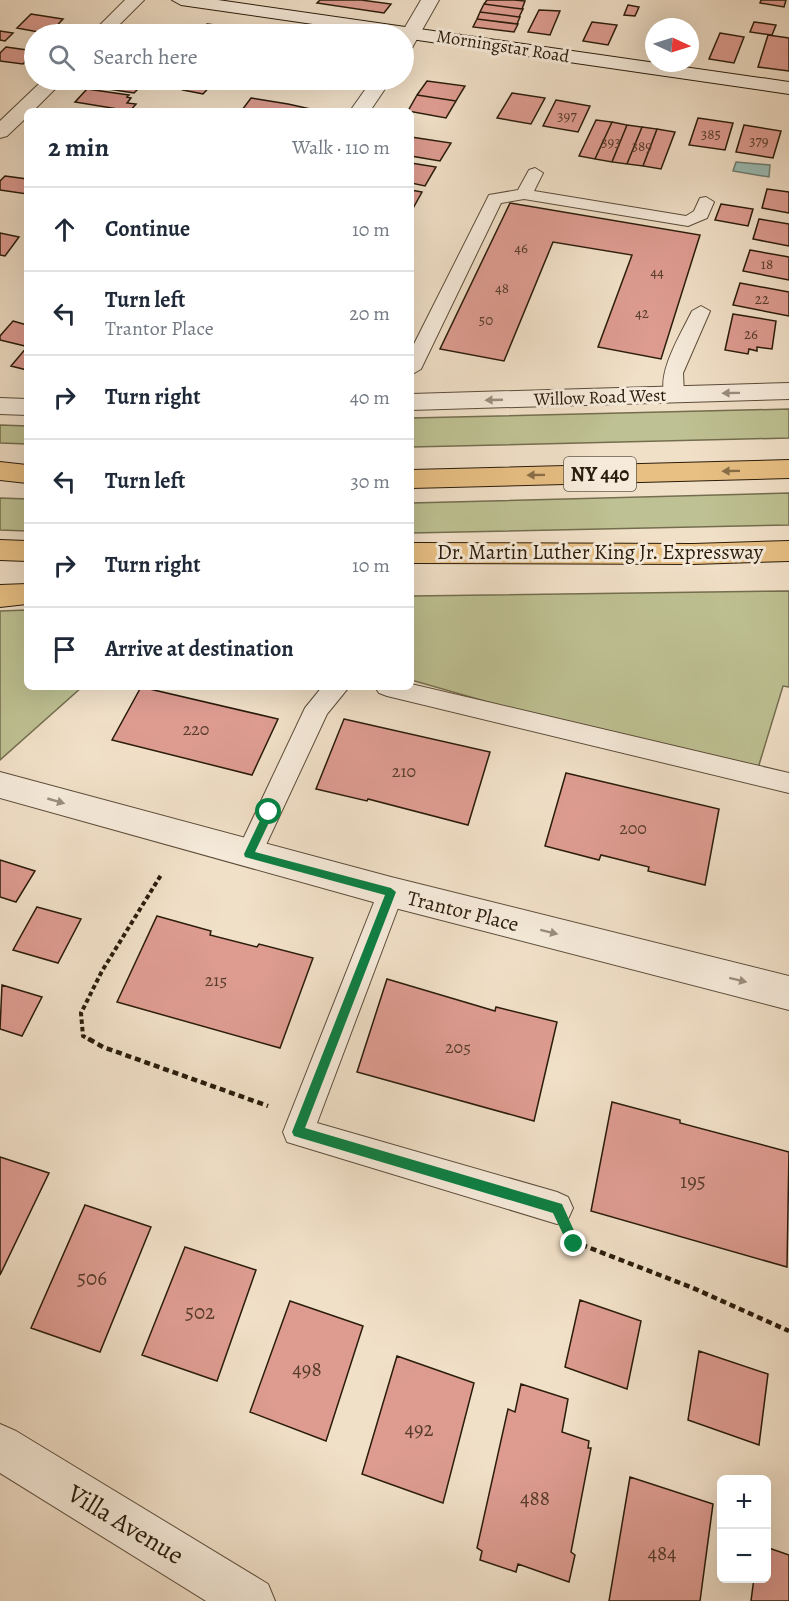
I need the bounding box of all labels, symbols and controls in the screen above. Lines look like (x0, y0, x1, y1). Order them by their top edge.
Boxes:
north arrow (645, 18, 699, 72)
search box (24, 24, 414, 90)
street label: Morningstar Road (435, 24, 571, 68)
icon: search (45, 41, 78, 74)
text: Search here (93, 42, 198, 72)
house number: 397 (557, 106, 577, 126)
house number: 385 (701, 124, 721, 144)
text: 2 min (48, 130, 109, 165)
house number: 379 (749, 131, 769, 151)
house number: 393 (601, 132, 621, 152)
text: Walk · 110 m (292, 134, 390, 161)
house number: 389 (632, 136, 652, 156)
icon: ahead (48, 213, 81, 246)
text: Continue (105, 214, 190, 244)
text: 10 m (352, 216, 390, 243)
house number: 46 (514, 238, 528, 258)
house number: 18 (761, 254, 773, 274)
house number: 44 (650, 262, 664, 282)
house number: 48 (495, 278, 509, 298)
text: Turn left (105, 285, 185, 315)
house number: 22 (755, 289, 769, 309)
icon: left (48, 297, 81, 330)
text: 20 m (349, 300, 390, 327)
house number: 42 (635, 303, 649, 323)
house number: 50 (479, 310, 493, 330)
text: Trantor Place (105, 315, 214, 342)
house number: 26 (744, 324, 758, 344)
icon: right (48, 381, 81, 414)
text: Turn right (105, 382, 201, 412)
street label: Willow Road West (532, 383, 667, 411)
text: 40 m (350, 384, 390, 411)
one-way arrow (721, 389, 740, 398)
one-way arrow (484, 395, 503, 404)
road number: NY 440 (564, 457, 636, 491)
icon: left (48, 465, 81, 498)
text: Turn left (105, 466, 185, 496)
one-way arrow (721, 466, 740, 475)
text: 30 m (350, 468, 390, 495)
one-way arrow (526, 471, 545, 480)
street label: Dr. Martin Luther King Jr. Expressway (437, 538, 764, 566)
icon: right (48, 549, 81, 582)
text: Turn right (105, 550, 201, 580)
text: 10 m (352, 552, 390, 579)
icon: arrive (48, 633, 81, 666)
text: Arrive at destination (105, 634, 294, 664)
house number: 220 (183, 717, 209, 741)
house number: 210 (392, 759, 416, 783)
one-way arrow (47, 797, 65, 806)
route start (255, 798, 281, 824)
house number: 200 (619, 816, 647, 840)
street label: Trantor Place (404, 884, 522, 938)
one-way arrow (540, 928, 558, 938)
house number: 215 (205, 968, 227, 992)
one-way arrow (729, 976, 747, 986)
house number: 205 (445, 1035, 471, 1059)
house number: 195 (680, 1167, 706, 1195)
route end (560, 1230, 586, 1256)
house number: 506 (77, 1264, 107, 1292)
house number: 502 (185, 1298, 215, 1326)
house number: 498 (292, 1355, 322, 1383)
house number: 492 (404, 1415, 434, 1443)
map controls (717, 1475, 771, 1583)
button: + (717, 1475, 771, 1529)
street label: Villa Avenue (60, 1476, 190, 1573)
house number: 488 (520, 1484, 550, 1512)
button: − (717, 1529, 771, 1583)
house number: 484 (647, 1539, 677, 1567)

